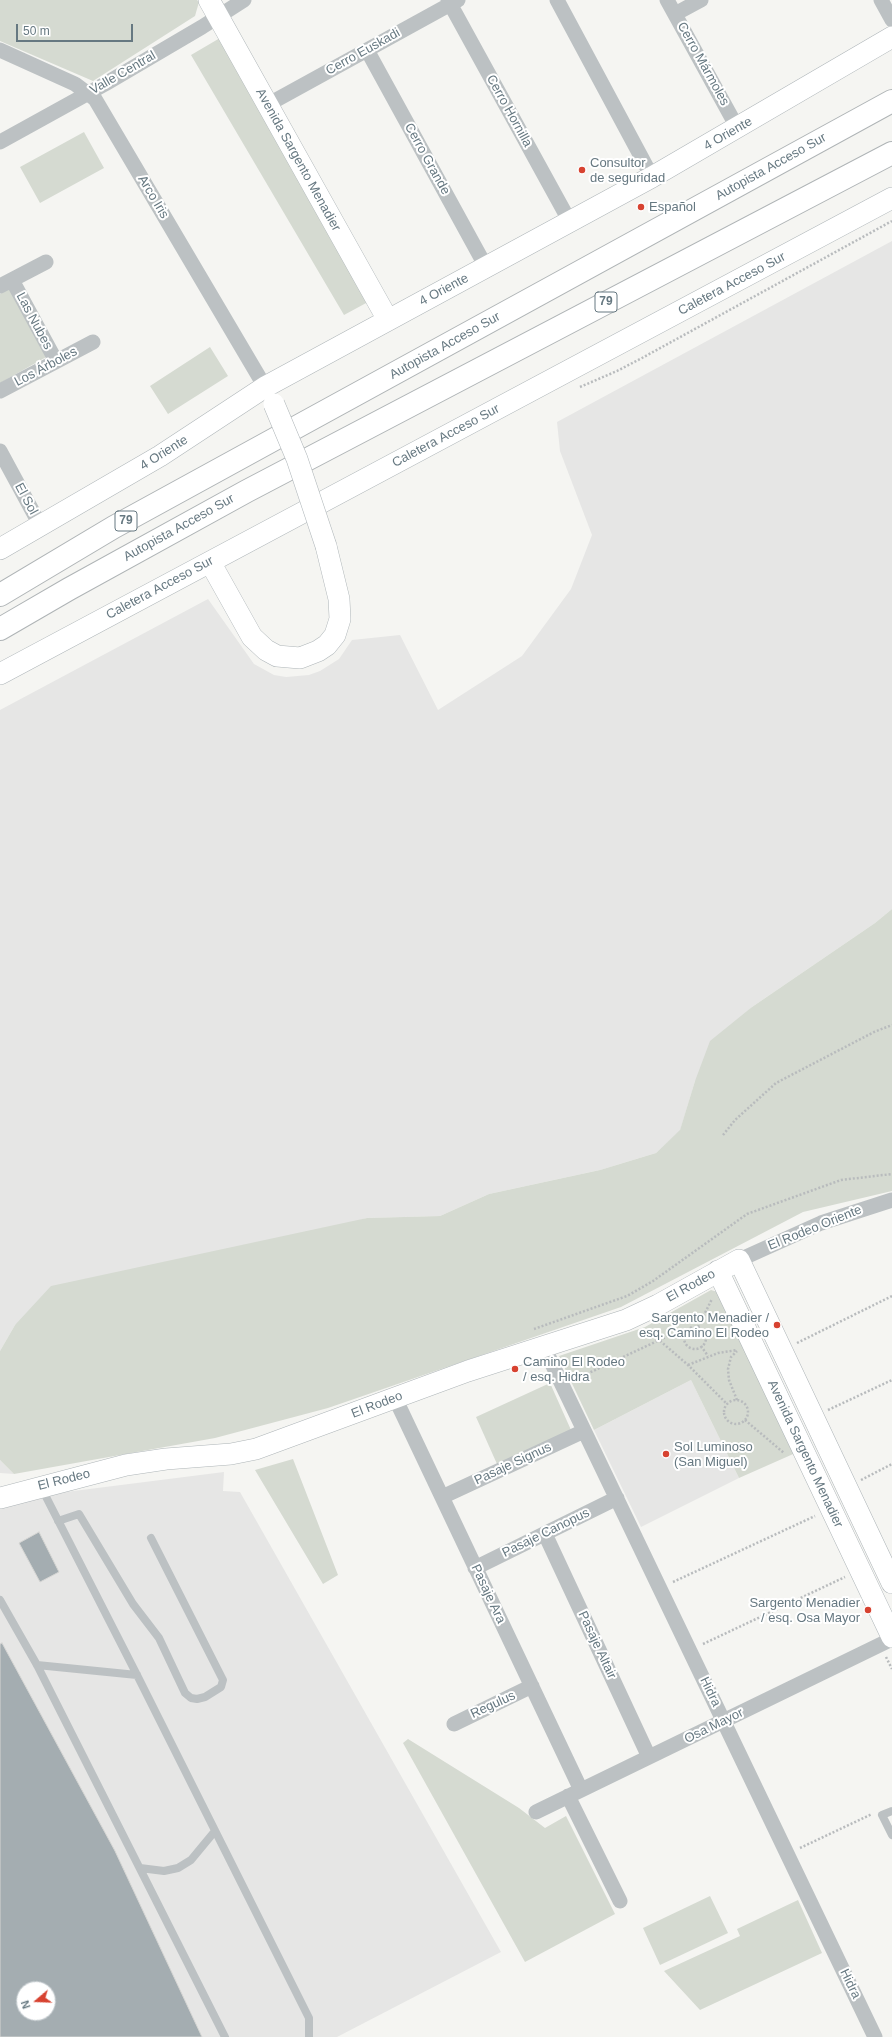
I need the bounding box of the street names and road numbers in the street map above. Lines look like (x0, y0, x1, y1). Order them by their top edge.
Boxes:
street label: Cerro Mármoles (674, 19, 732, 109)
street label: Cerro Euskadi (323, 25, 403, 79)
street label: Valle Central (87, 48, 159, 98)
street label: Cerro Hornilla (483, 72, 535, 150)
street label: Avenida Sargento Menadier (252, 86, 344, 234)
street label: 4 Oriente (701, 114, 755, 154)
street label: Cerro Grande (401, 120, 453, 198)
street label: Autopista Acceso Sur (713, 130, 829, 204)
street label: Arco Iris (134, 173, 172, 221)
street label: Caletera Acceso Sur (676, 249, 788, 319)
street label: 4 Oriente (417, 271, 471, 309)
street label: Las Nubes (13, 290, 55, 352)
road number: 79 (595, 292, 617, 312)
street label: Autopista Acceso Sur (387, 309, 503, 383)
street label: Los Árboles (12, 344, 80, 390)
street label: Caletera Acceso Sur (390, 401, 502, 471)
street label: 4 Oriente (137, 432, 191, 474)
street label: El Sol (11, 480, 41, 518)
street label: Autopista Acceso Sur (121, 491, 237, 565)
road number: 79 (115, 511, 137, 531)
street label: Caletera Acceso Sur (104, 553, 216, 623)
street label: El Rodeo Oriente (766, 1202, 864, 1254)
street label: El Rodeo (664, 1266, 718, 1306)
street label: Avenida Sargento Menadier (764, 1378, 846, 1530)
street label: El Rodeo (349, 1388, 405, 1422)
street label: Pasaje Signus (472, 1439, 554, 1489)
street label: El Rodeo (36, 1466, 92, 1494)
street label: Pasaje Canopus (500, 1505, 592, 1561)
street label: Pasaje Ara (467, 1562, 509, 1626)
street label: Pasaje Altair (575, 1609, 619, 1681)
street label: Hidra (696, 1675, 724, 1709)
street label: Regulus (468, 1688, 518, 1722)
street label: Osa Mayor (682, 1705, 746, 1747)
street label: Hidra (836, 1967, 864, 2001)

